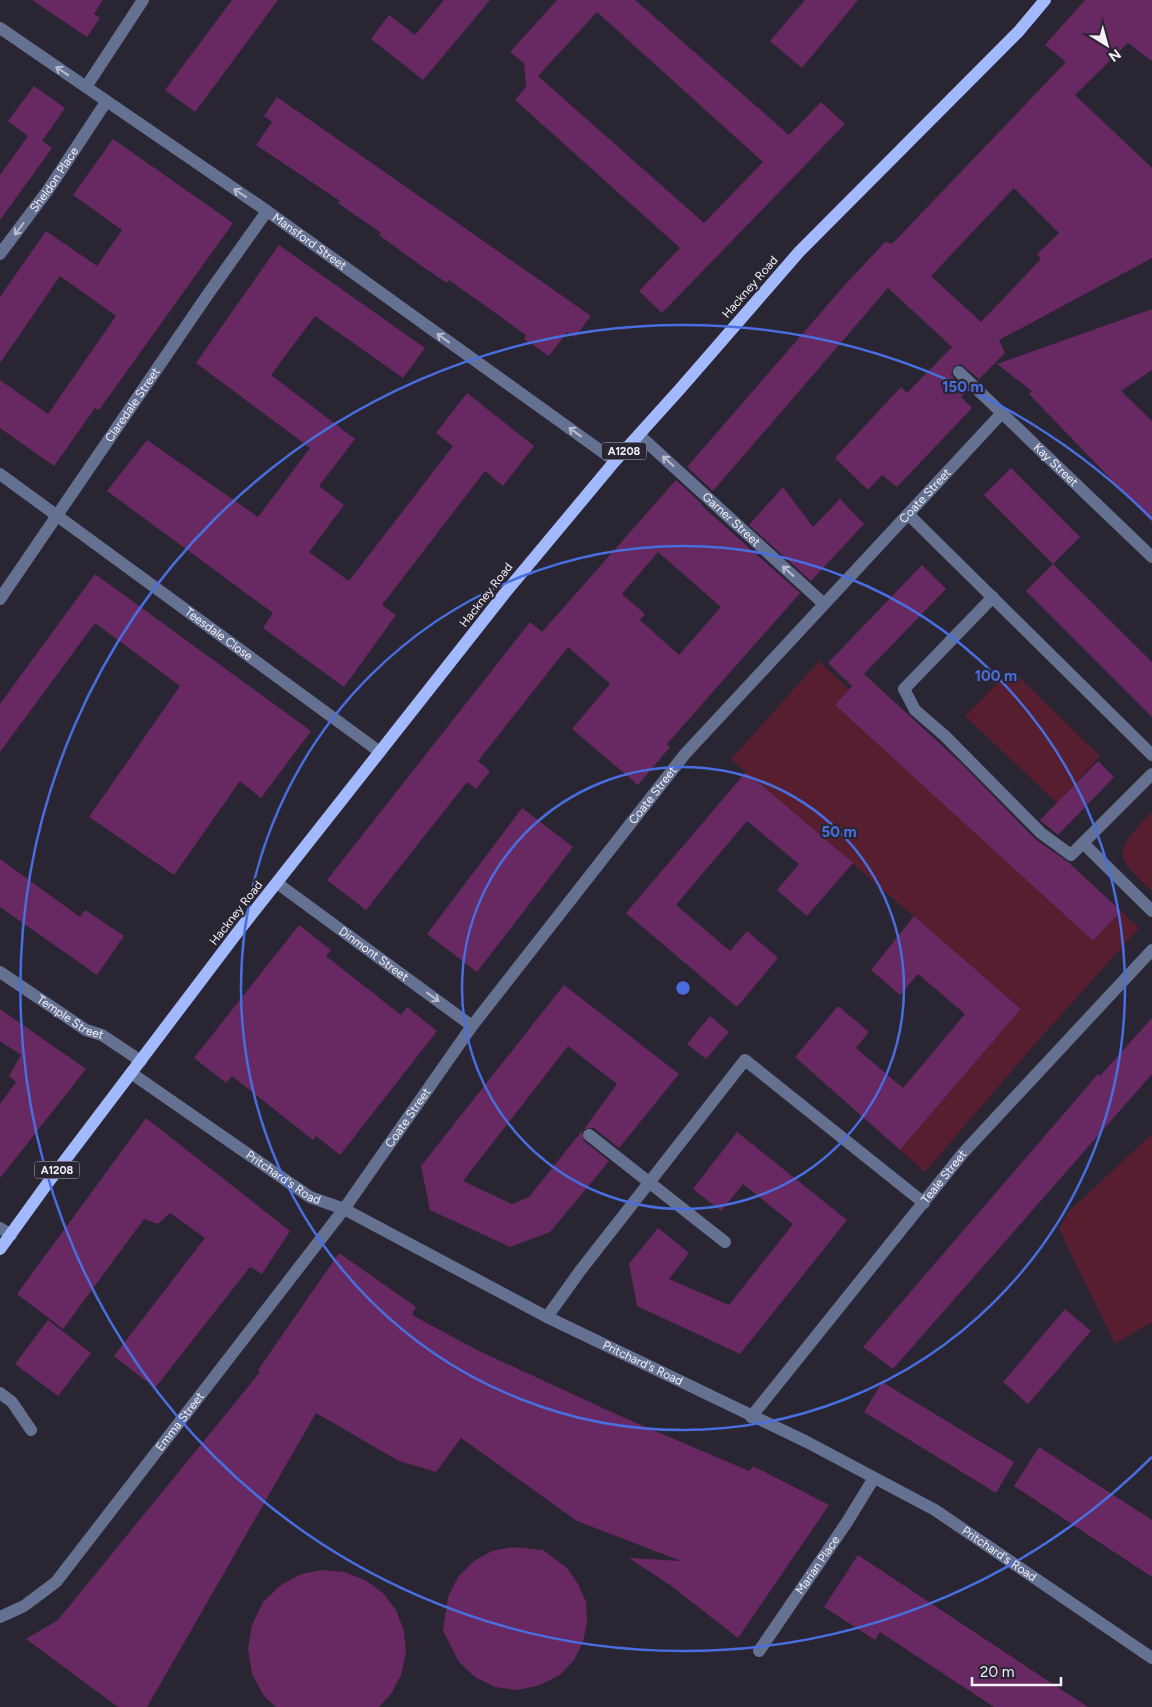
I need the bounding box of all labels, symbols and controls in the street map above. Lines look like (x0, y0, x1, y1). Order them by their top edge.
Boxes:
north arrow (1082, 20, 1132, 70)
text: N (1105, 45, 1124, 65)
one-way arrow (56, 66, 70, 76)
street label: Sheldon Place (27, 144, 82, 215)
one-way arrow (233, 188, 247, 198)
street label: Mansford Street (270, 210, 350, 273)
one-way arrow (14, 222, 24, 236)
street label: Hackney Road (719, 253, 781, 321)
one-way arrow (436, 333, 450, 343)
street label: Claredale Street (102, 365, 163, 445)
text: 150 m (942, 378, 984, 396)
one-way arrow (569, 427, 582, 438)
street label: Kay Street (1031, 440, 1081, 490)
road number: A1208 (602, 442, 646, 460)
one-way arrow (662, 455, 675, 467)
street label: Coate Street (896, 465, 954, 526)
street label: Garner Street (700, 489, 763, 549)
street label: Hackney Road (457, 560, 515, 630)
one-way arrow (781, 565, 794, 577)
street label: Teesdale Close (182, 605, 256, 664)
text: 100 m (975, 667, 1017, 685)
street label: Coate Street (626, 763, 680, 827)
text: 50 m (821, 823, 857, 841)
street label: Hackney Road (207, 878, 265, 948)
street label: Dinmont Street (336, 924, 412, 984)
centre of rings (674, 979, 692, 997)
street label: Temple Street (34, 992, 106, 1042)
one-way arrow (426, 992, 440, 1002)
street label: Coate Street (382, 1085, 434, 1150)
street label: Teale Street (918, 1147, 970, 1206)
street label: Pritchard's Road (243, 1148, 323, 1207)
road number: A1208 (34, 1162, 80, 1178)
street label: Pritchard's Road (600, 1338, 685, 1388)
street label: Emma Street (153, 1389, 207, 1454)
street label: Pritchard's Road (959, 1523, 1039, 1584)
street label: Marian Place (793, 1533, 843, 1597)
scale bar (972, 1654, 1061, 1686)
text: 20 m (980, 1663, 1014, 1681)

